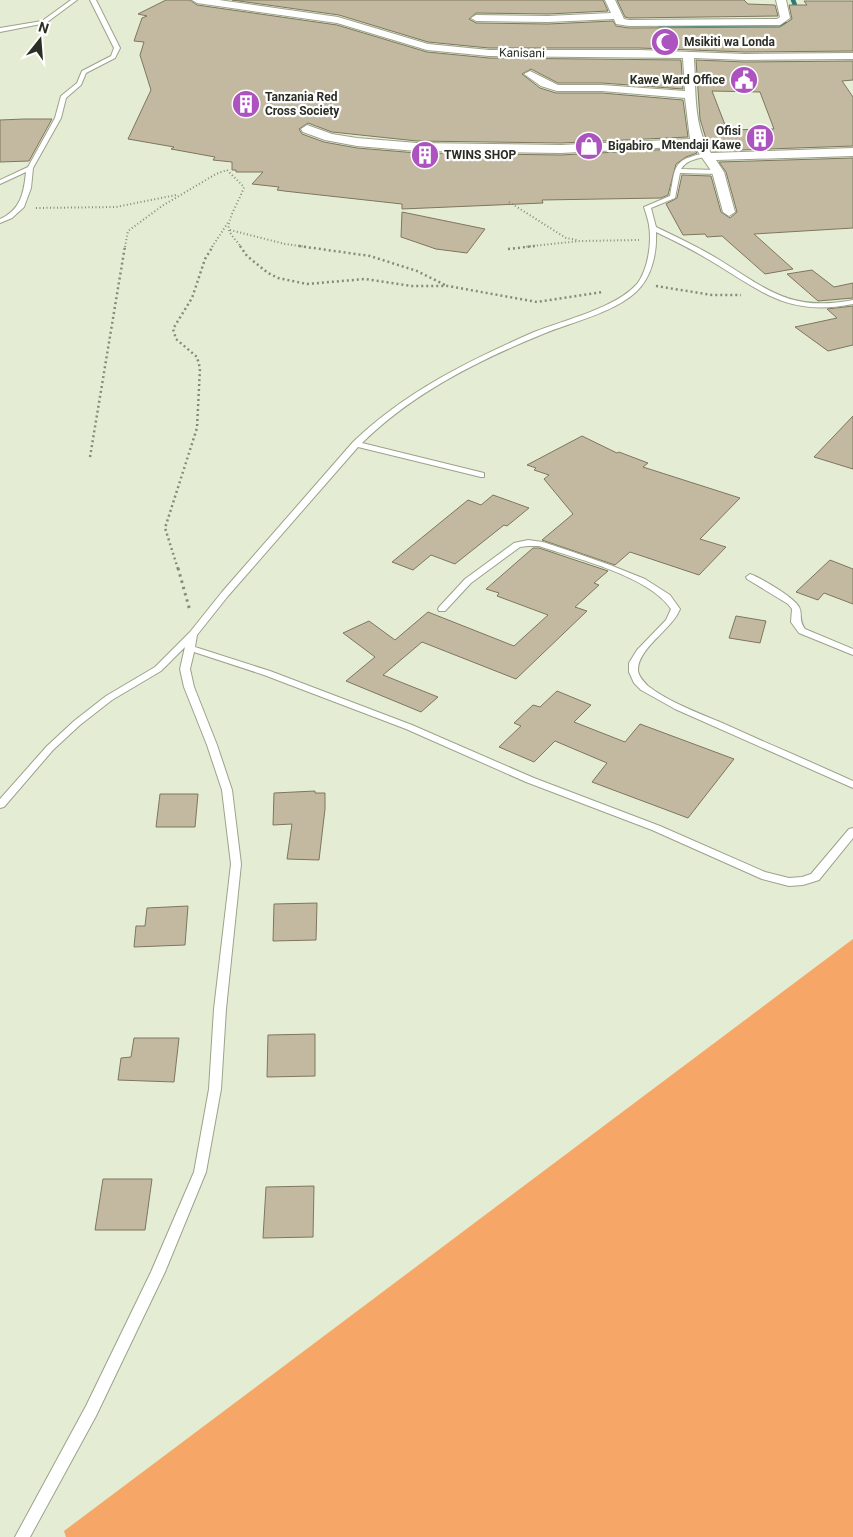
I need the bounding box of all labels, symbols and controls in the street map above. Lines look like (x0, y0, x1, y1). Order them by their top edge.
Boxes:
north arrow (15, 15, 65, 65)
text: N (37, 18, 51, 37)
mosque icon: Msikiti wa Londa (650, 27, 680, 57)
place label: Msikiti wa Londa (684, 35, 776, 49)
street label: Kanisani (499, 46, 545, 60)
public building icon: Kawe Ward Office (729, 65, 759, 95)
place label: Kawe Ward Office (630, 73, 726, 87)
building icon: Tanzania Red Cross Society (231, 89, 261, 119)
place label: Tanzania Red Cross Society (265, 90, 340, 118)
building icon: Ofisi Mtendaji Kawe (745, 123, 775, 153)
place label: Ofisi Mtendaji Kawe (661, 124, 742, 152)
shop icon: Bigabiro (574, 131, 604, 161)
place label: Bigabiro (608, 139, 653, 153)
building icon: TWINS SHOP (410, 140, 440, 170)
place label: TWINS SHOP (444, 148, 517, 162)

